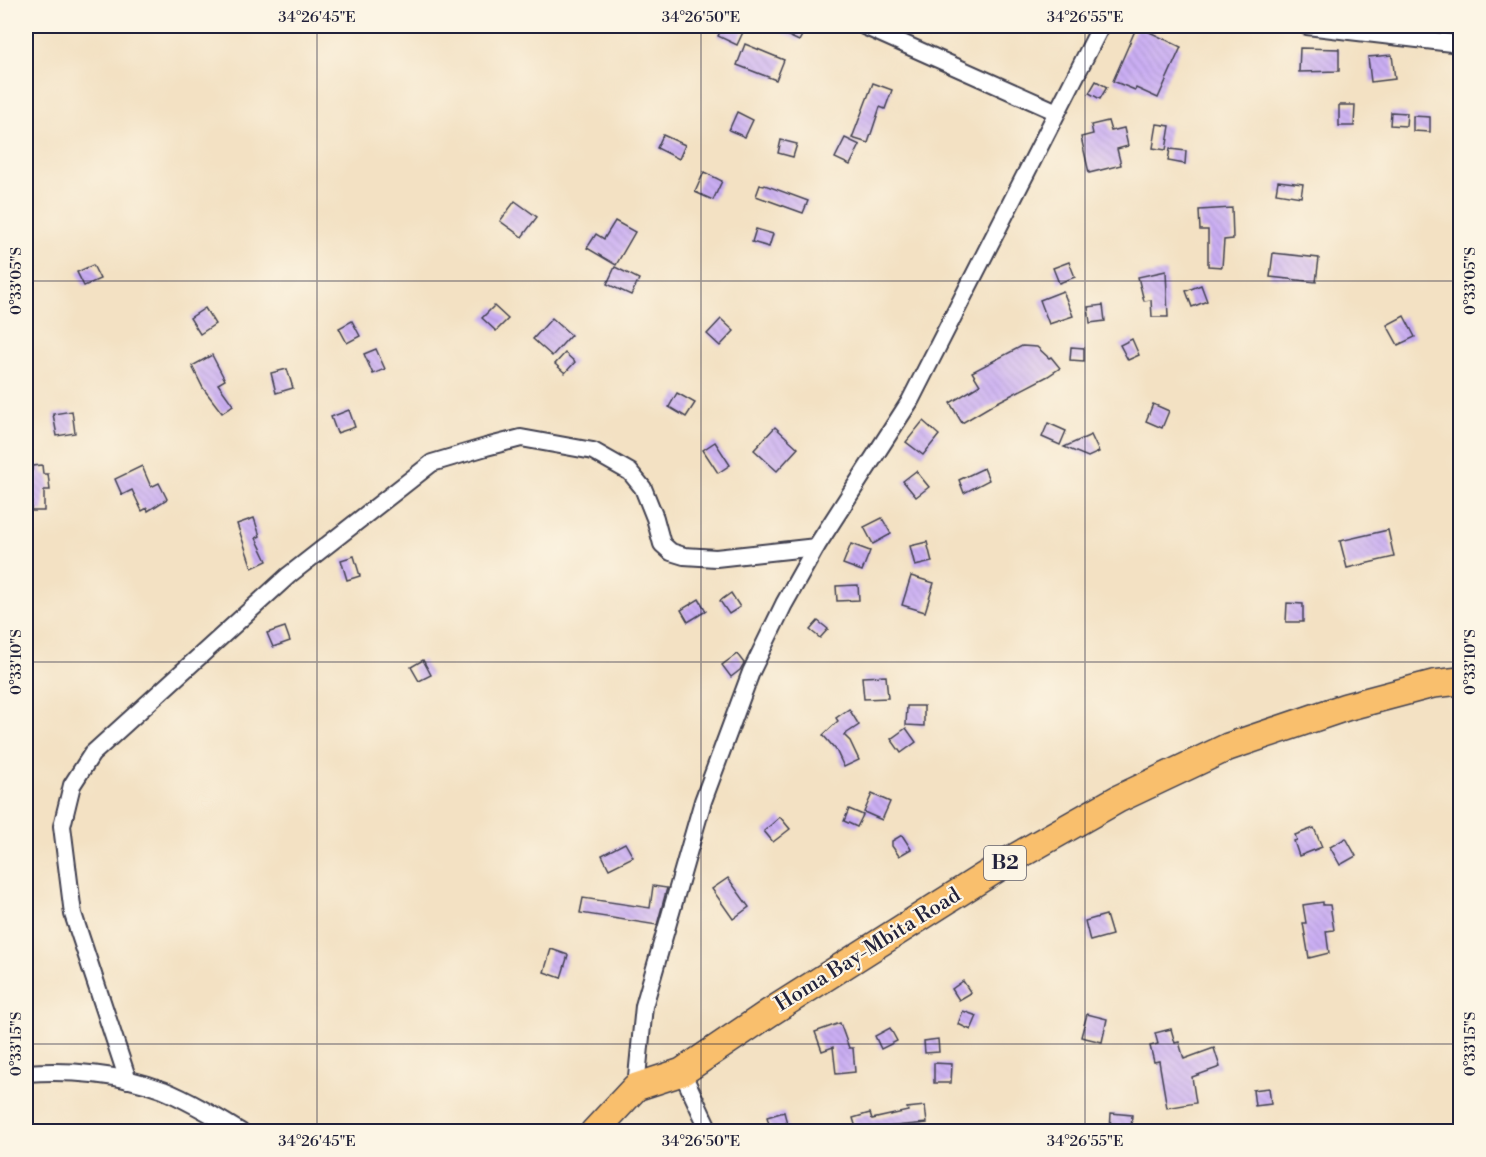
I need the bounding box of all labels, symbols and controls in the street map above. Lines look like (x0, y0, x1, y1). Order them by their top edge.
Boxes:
text: 34°26'45"E (278, 8, 356, 27)
text: 34°26'50"E (662, 8, 740, 27)
text: 34°26'55"E (1047, 8, 1123, 27)
text: 0°33'05"S (7, 247, 26, 315)
text: 0°33'05"S (1461, 247, 1480, 315)
text: 0°33'10"S (7, 629, 26, 695)
text: 0°33'10"S (1461, 629, 1480, 695)
road number: B2 (984, 846, 1026, 880)
street label: Homa Bay-Mbita Road (770, 882, 966, 1018)
text: 0°33'15"S (7, 1012, 26, 1076)
text: 0°33'15"S (1461, 1012, 1480, 1076)
text: 34°26'45"E (278, 1132, 356, 1151)
text: 34°26'50"E (662, 1132, 740, 1151)
text: 34°26'55"E (1047, 1132, 1123, 1151)

